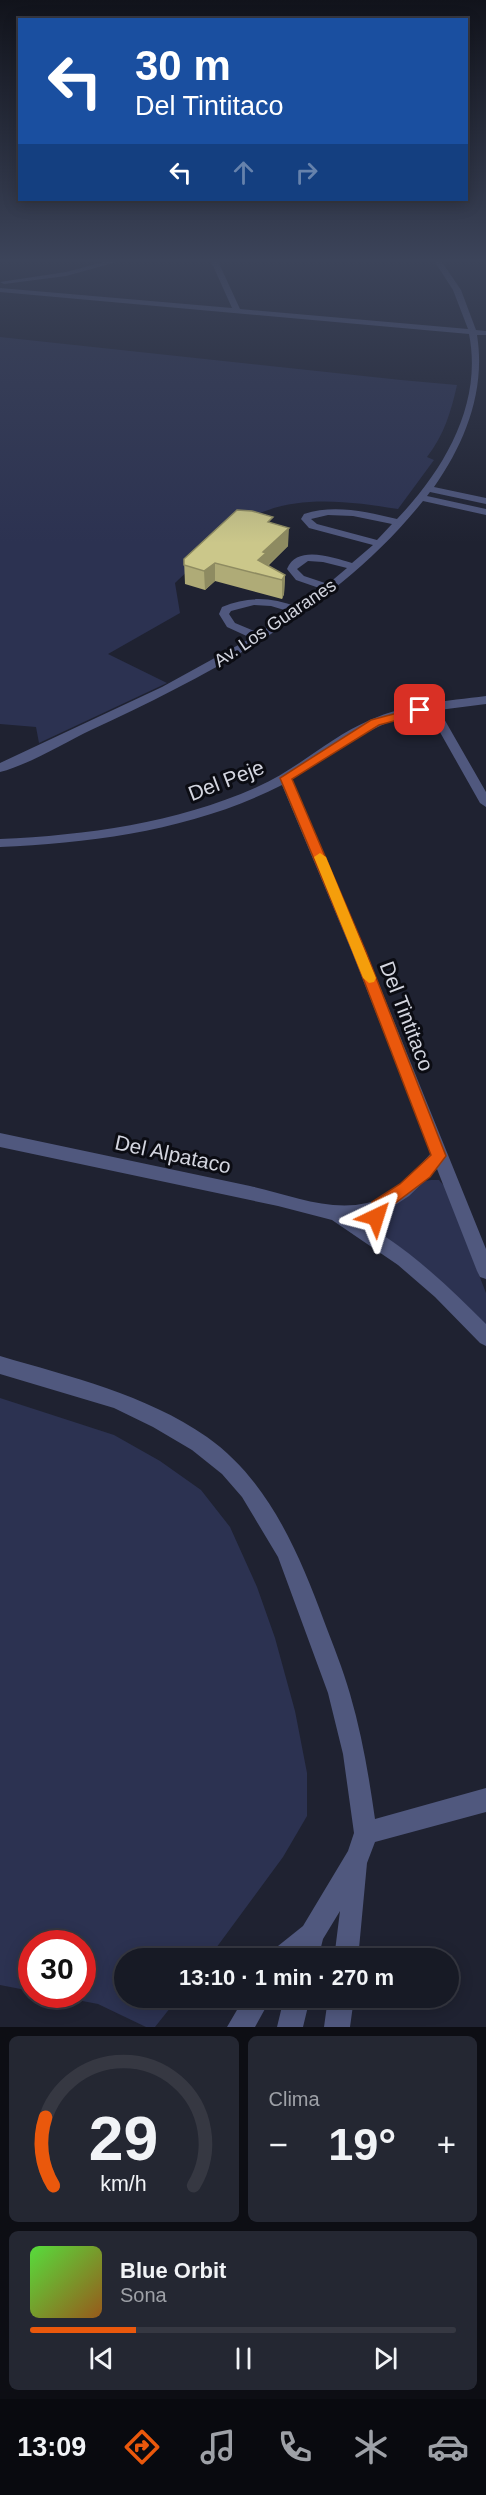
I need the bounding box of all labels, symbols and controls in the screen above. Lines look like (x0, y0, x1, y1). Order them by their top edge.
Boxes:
icon: left (36, 42, 114, 120)
text: 30 m (135, 42, 231, 89)
text: Del Tintitaco (135, 91, 284, 121)
icon: left (164, 156, 197, 189)
icon: ahead (227, 156, 260, 189)
icon: right (290, 156, 323, 189)
street label: Av. Los Guaranes (210, 575, 340, 671)
pin (394, 684, 445, 735)
icon: arrive (403, 693, 436, 726)
street label: Del Peje (185, 755, 267, 805)
street label: Del Tintitaco (376, 958, 438, 1074)
street label: Del Alpataco (113, 1130, 233, 1178)
position arrow (344, 1185, 408, 1249)
speed limit sign: 30 (18, 1930, 96, 2008)
text: 13:10 · 1 min · 270 m (179, 1965, 394, 1990)
text: Clima (269, 2088, 320, 2110)
text: 29 (89, 2104, 158, 2173)
text: 19° (328, 2119, 396, 2170)
text: − (269, 2126, 288, 2163)
text: + (437, 2126, 456, 2163)
text: km/h (101, 2172, 147, 2196)
text: Blue Orbit (120, 2258, 226, 2283)
text: Sona (120, 2284, 167, 2306)
icon: previous (85, 2342, 118, 2375)
icon: pause (227, 2342, 260, 2375)
icon: next (369, 2342, 402, 2375)
icon: directions (121, 2426, 163, 2468)
icon: music (197, 2426, 239, 2468)
icon: phone (274, 2426, 316, 2468)
icon: climate (350, 2426, 392, 2468)
icon: car (427, 2426, 469, 2468)
text: 13:09 (17, 2432, 86, 2462)

